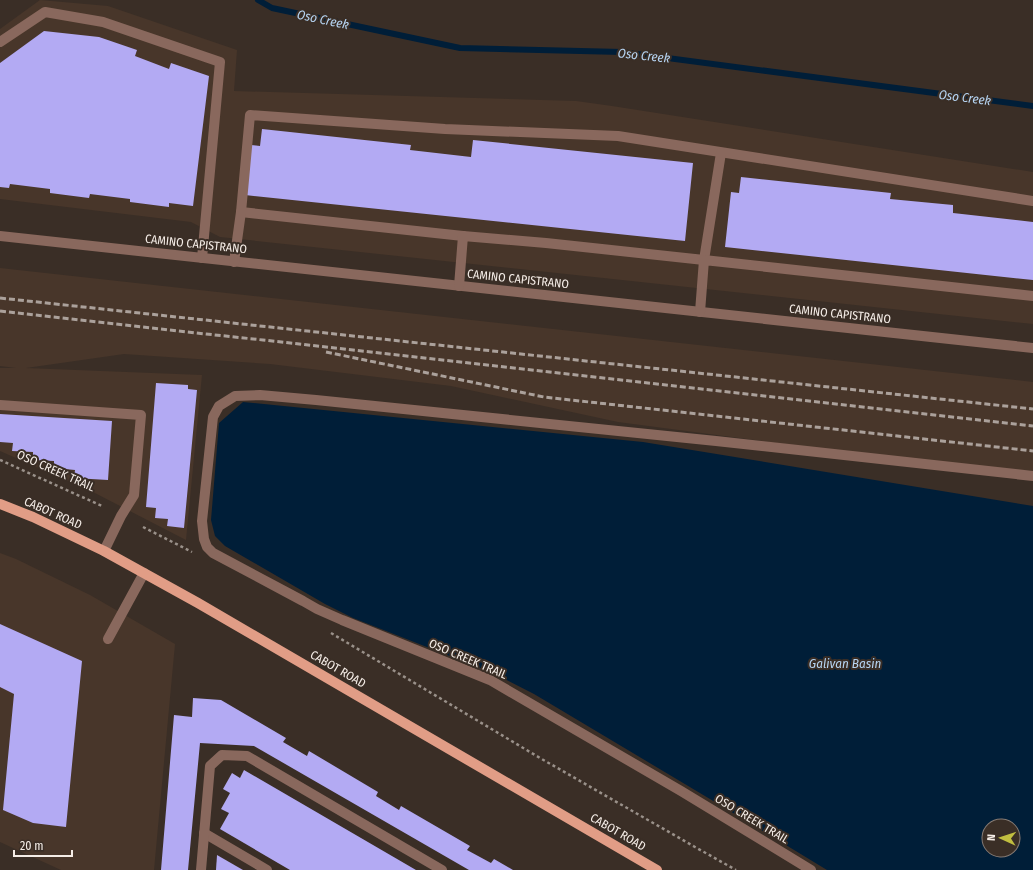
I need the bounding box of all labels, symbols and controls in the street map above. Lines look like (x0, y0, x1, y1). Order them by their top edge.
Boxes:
water label: Oso Creek (296, 7, 351, 32)
water label: Oso Creek (617, 45, 671, 66)
water label: Oso Creek (938, 87, 993, 108)
street label: CAMINO CAPISTRANO (144, 232, 248, 256)
street label: CAMINO CAPISTRANO (466, 267, 570, 291)
street label: CAMINO CAPISTRANO (788, 302, 892, 326)
street label: OSO CREEK TRAIL (15, 448, 98, 495)
street label: CABOT ROAD (22, 494, 84, 532)
street label: OSO CREEK TRAIL (427, 636, 510, 682)
street label: CABOT ROAD (308, 648, 368, 690)
water label: Galivan Basin (809, 656, 881, 671)
street label: OSO CREEK TRAIL (712, 791, 792, 847)
street label: CABOT ROAD (588, 811, 648, 853)
north arrow (981, 818, 1021, 858)
scale bar (14, 832, 72, 858)
text: N (985, 834, 998, 841)
text: 20 m (20, 839, 44, 853)

